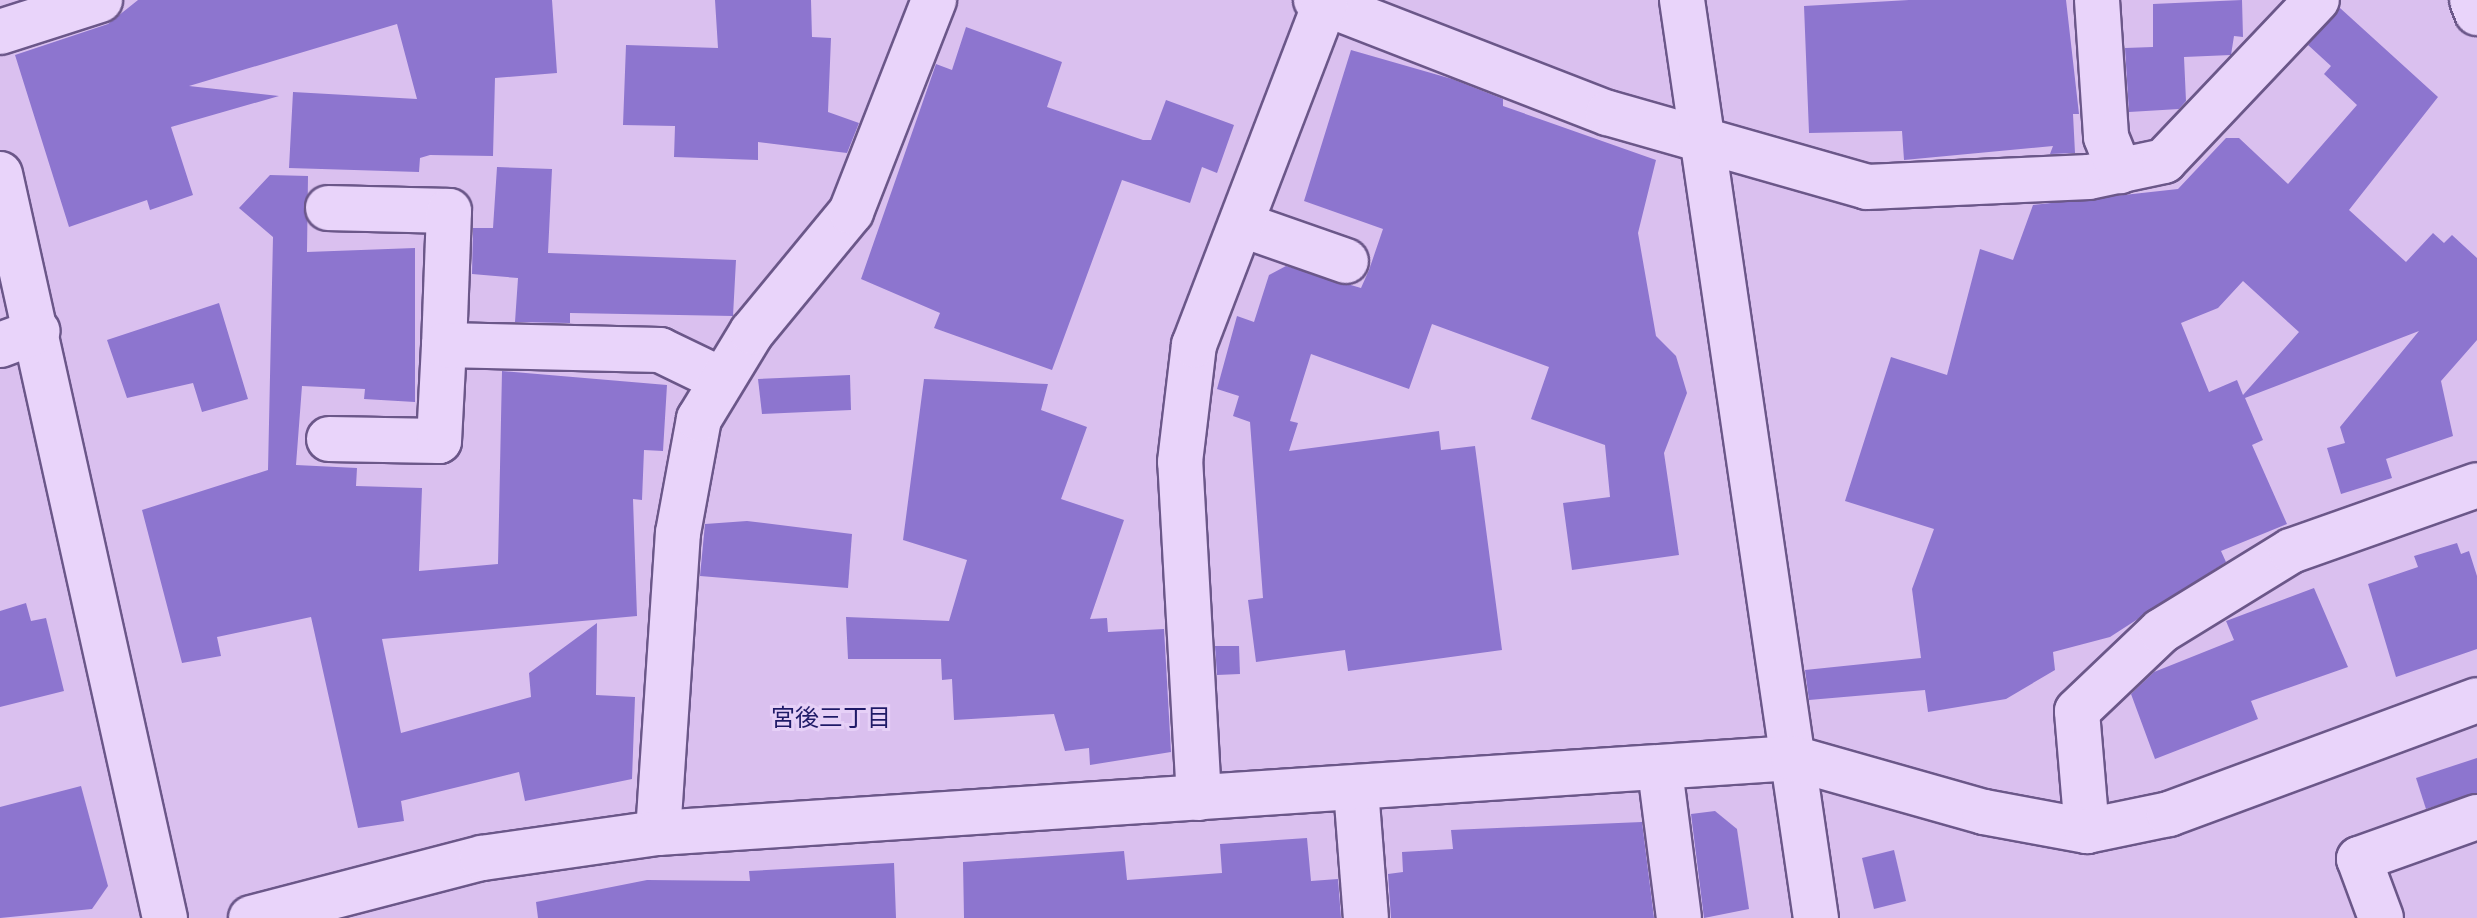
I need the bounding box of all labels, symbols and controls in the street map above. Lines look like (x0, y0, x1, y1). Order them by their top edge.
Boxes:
district label: 宮後三丁目 (771, 705, 891, 733)

